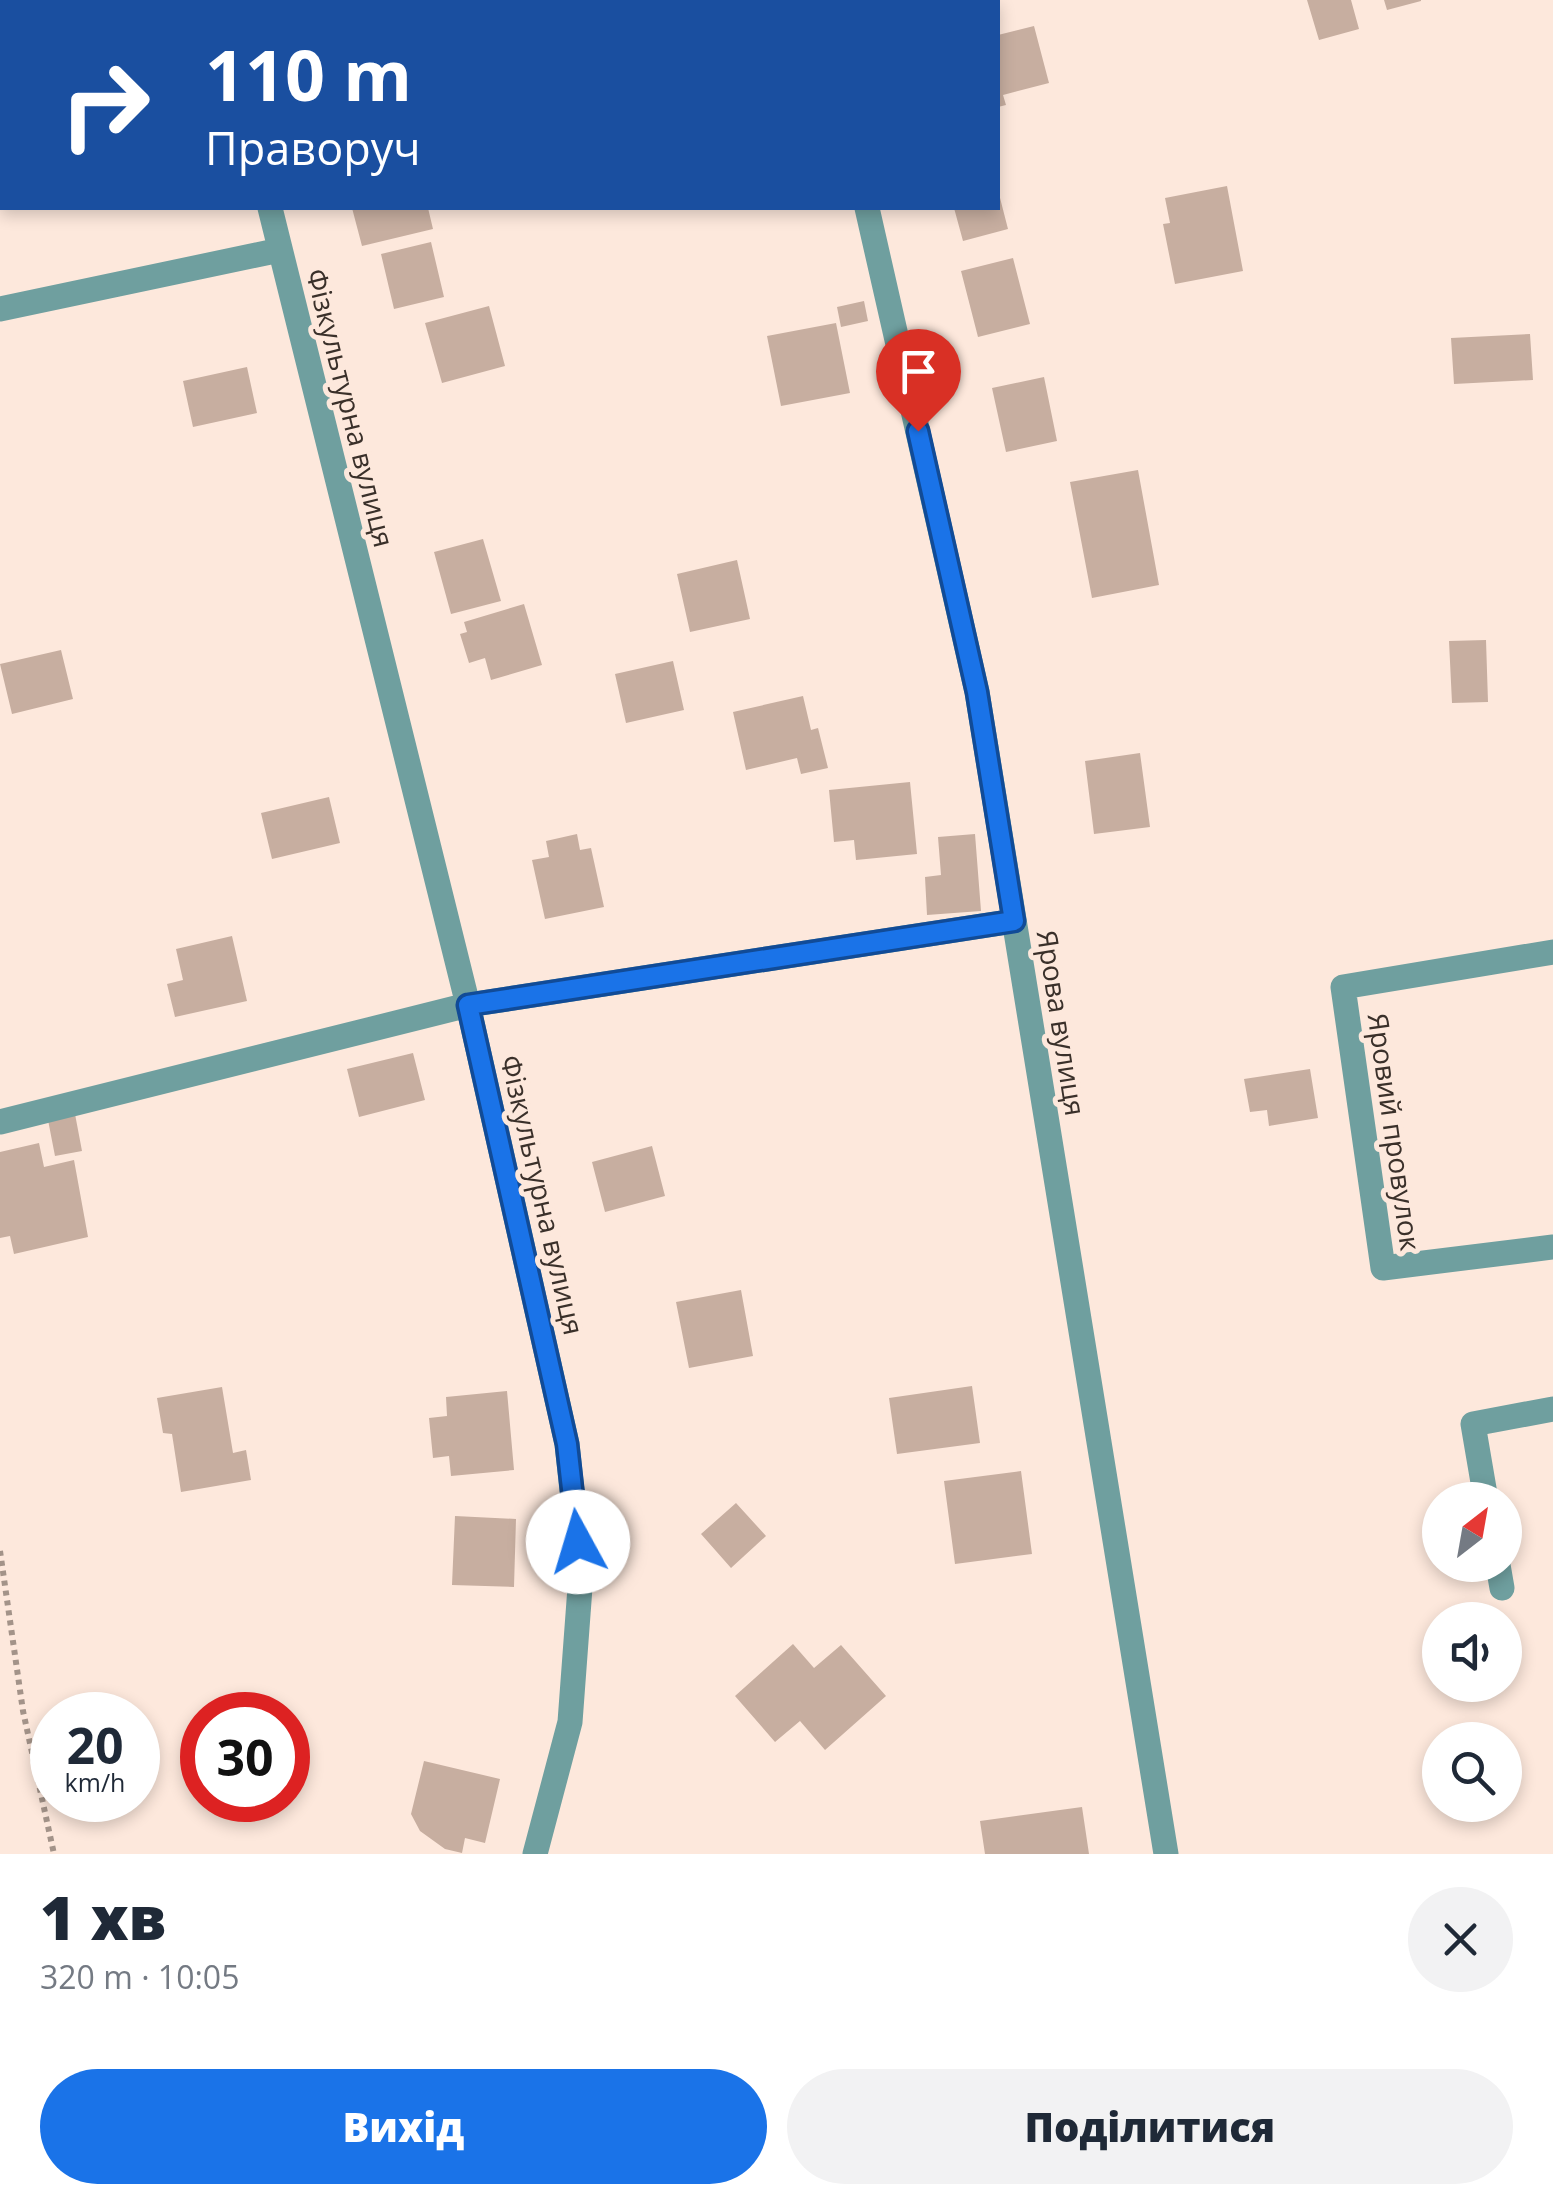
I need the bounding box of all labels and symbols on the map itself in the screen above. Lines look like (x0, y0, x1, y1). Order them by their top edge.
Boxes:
street label: Фізкультурна вулиця (298, 265, 404, 551)
pin (876, 329, 961, 432)
street label: Ярова вулиця (1029, 927, 1095, 1118)
street label: Яровий провулок (1360, 1011, 1431, 1254)
street label: Фізкультурна вулиця (492, 1051, 594, 1338)
north arrow (1422, 1482, 1522, 1582)
position arrow (526, 1490, 630, 1594)
speed limit sign: 30 (180, 1692, 310, 1822)

